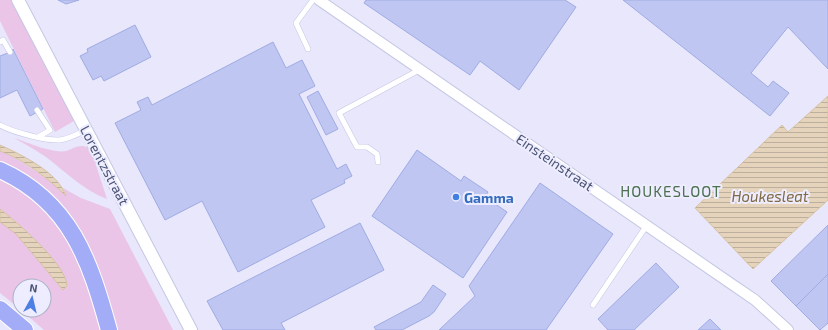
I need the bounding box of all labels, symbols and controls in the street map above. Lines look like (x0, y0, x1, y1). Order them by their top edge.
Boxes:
street label: Lorentzstraat (77, 122, 133, 208)
street label: Einsteinstraat (513, 130, 597, 194)
district label: HOUKESLOOT (620, 182, 722, 200)
water label: Houkesleat (731, 187, 809, 205)
place label: Gamma (464, 189, 514, 206)
marker: Gamma (451, 192, 461, 202)
north arrow (12, 278, 52, 318)
text: N (29, 281, 38, 295)

